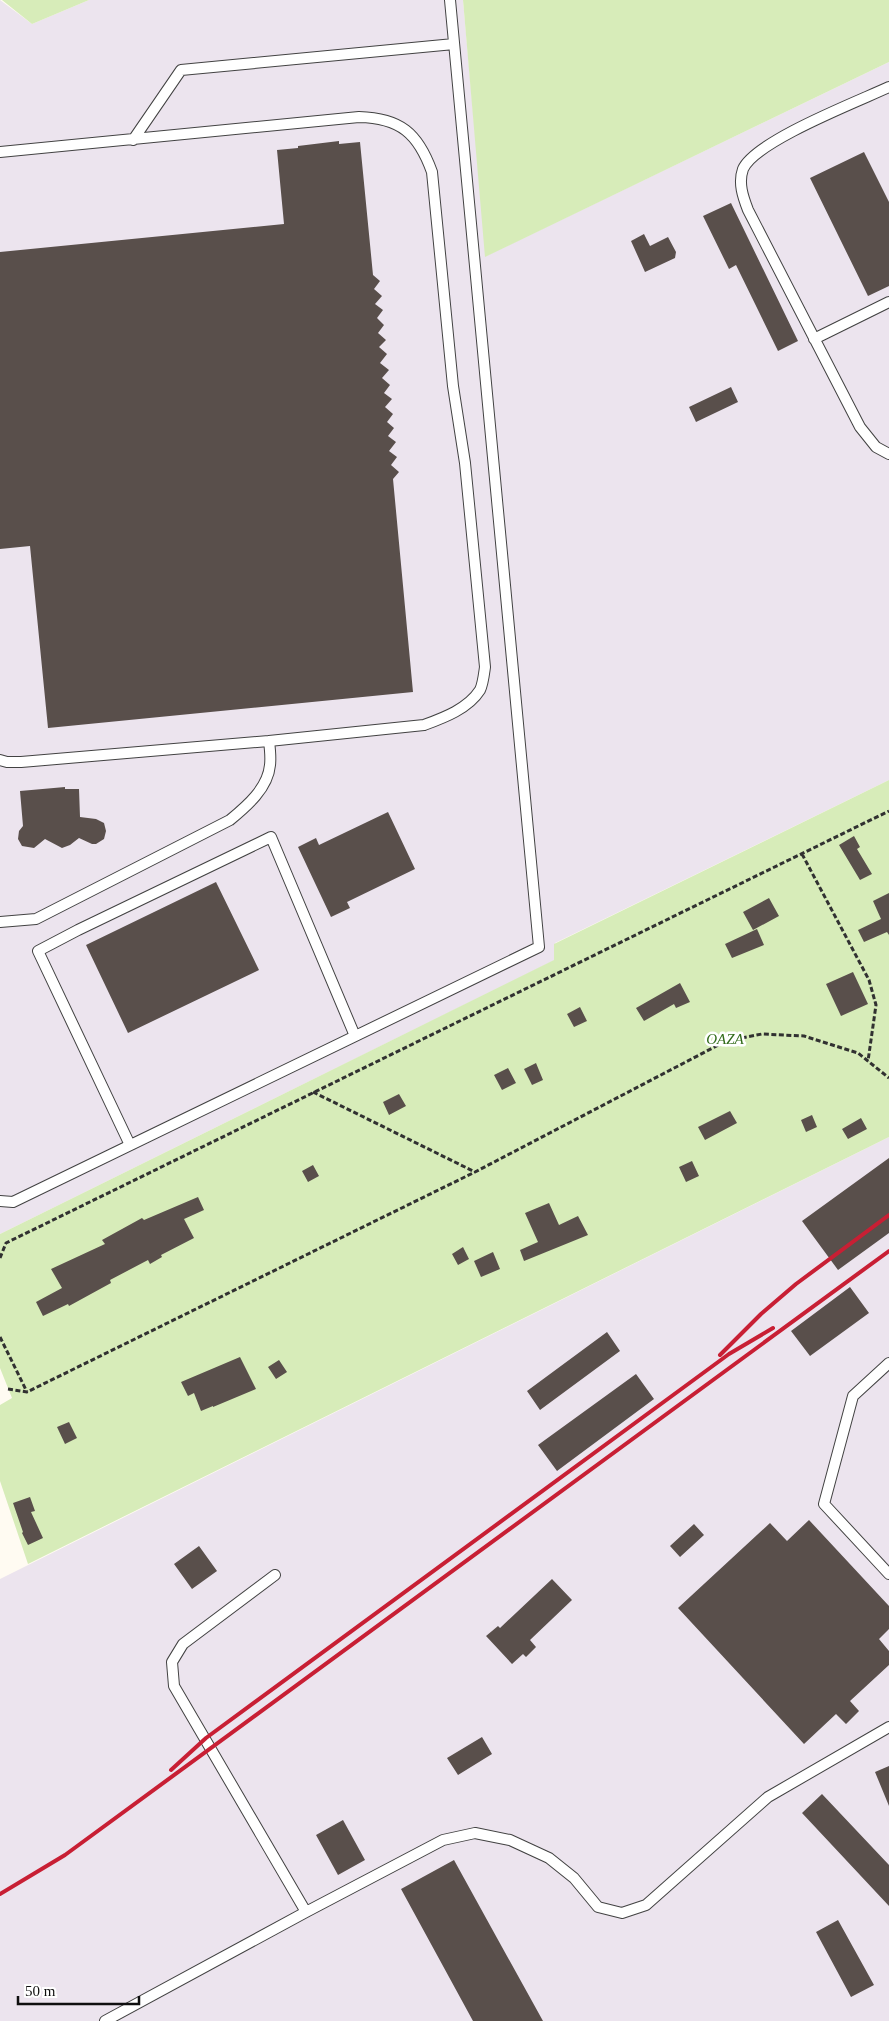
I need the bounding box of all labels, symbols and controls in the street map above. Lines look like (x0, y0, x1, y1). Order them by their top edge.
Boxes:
park label: OAZA (706, 1031, 745, 1047)
scale bar (18, 1974, 139, 2006)
text: 50 m (25, 1983, 56, 1999)

